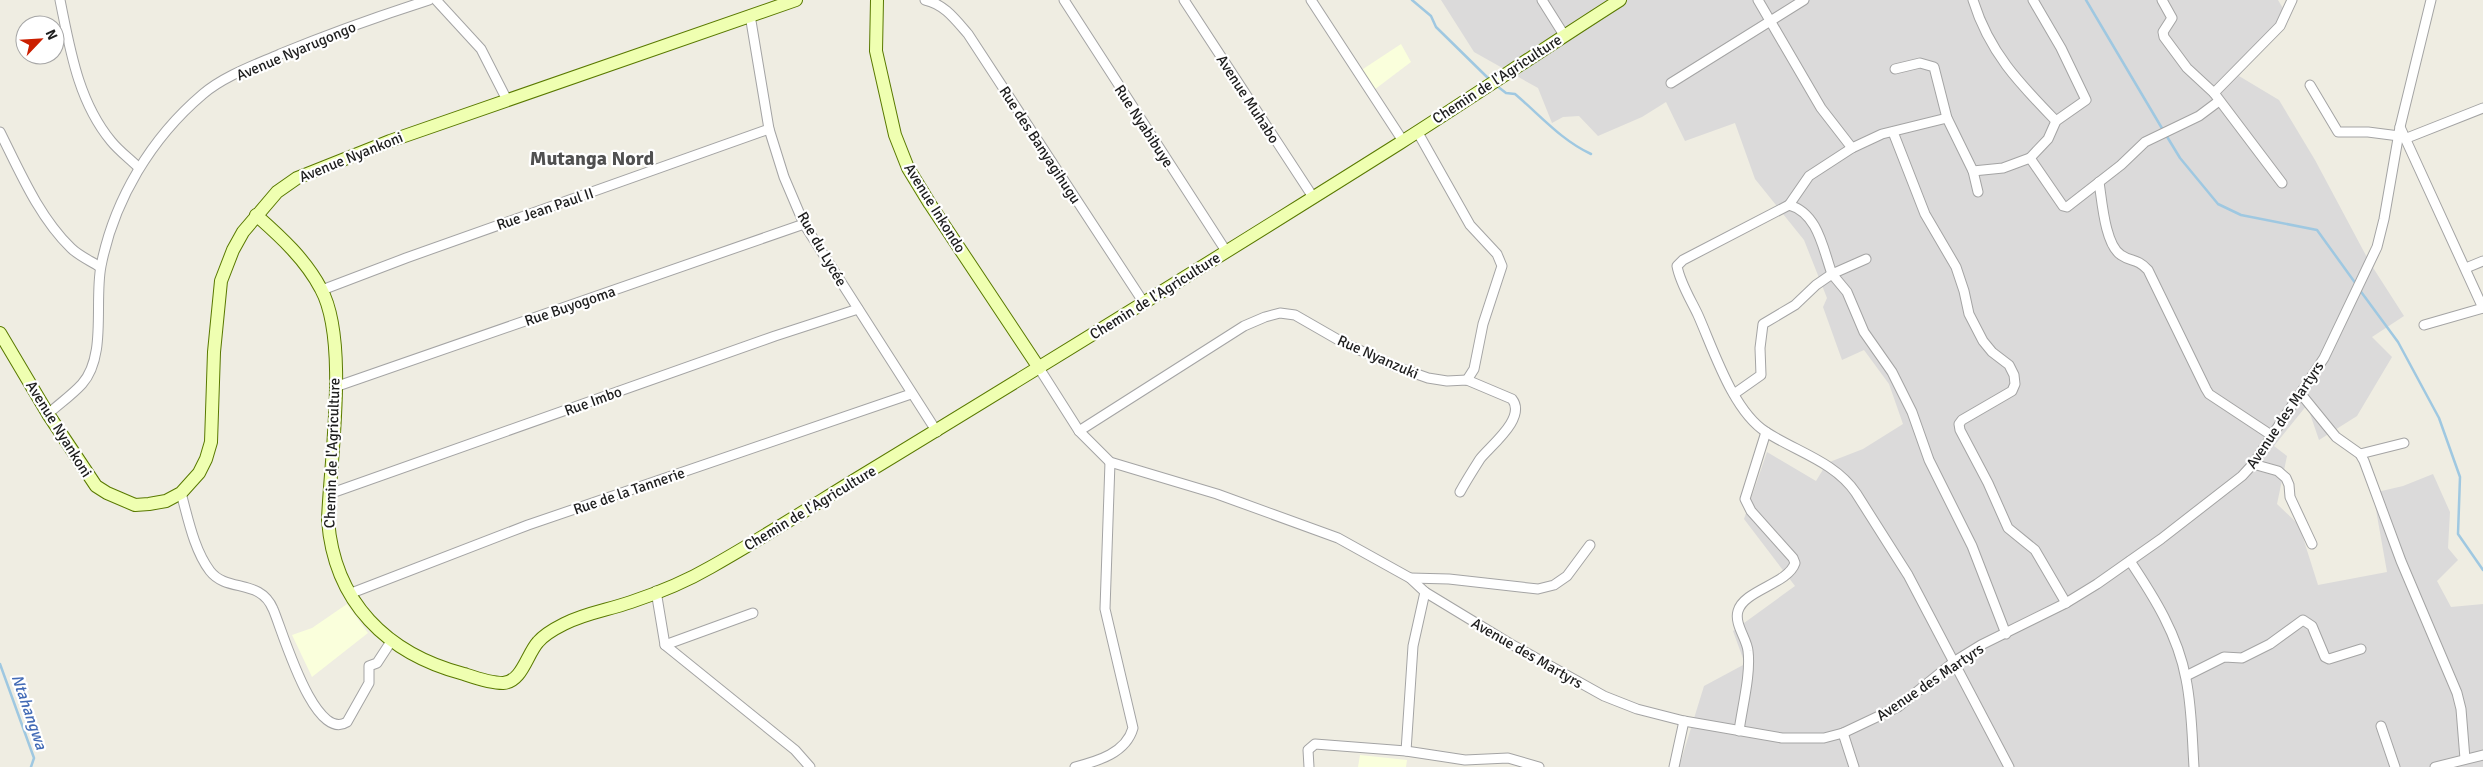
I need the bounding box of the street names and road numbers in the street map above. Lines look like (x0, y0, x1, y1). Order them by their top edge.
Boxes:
street label: Avenue Nyarugongo (233, 18, 359, 84)
street label: Chemin de l'Agriculture (1429, 30, 1565, 128)
street label: Avenue Muhabo (1213, 51, 1283, 147)
street label: Rue Nyabibuye (1111, 81, 1177, 171)
street label: Rue des Banyagihugu (995, 83, 1085, 207)
street label: Avenue Nyankoni (296, 128, 406, 186)
street label: Avenue Inkondo (900, 160, 970, 256)
street label: Rue Jean Paul II (494, 184, 596, 234)
street label: Rue du Lycée (793, 209, 851, 289)
street label: Chemin de l'Agriculture (1086, 248, 1224, 344)
street label: Rue Buyogoma (522, 282, 618, 330)
street label: Rue Nyanzuki (1335, 331, 1421, 383)
street label: Avenue des Martyrs (2242, 358, 2328, 472)
street label: Avenue Nyankoni (22, 377, 96, 481)
street label: Chemin de l'Agriculture (320, 377, 344, 529)
street label: Rue Imbo (562, 382, 624, 420)
street label: Chemin de l'Agriculture (741, 462, 879, 554)
street label: Rue de la Tannerie (571, 463, 687, 519)
street label: Avenue des Martyrs (1468, 614, 1586, 692)
street label: Avenue des Martyrs (1873, 639, 1987, 725)

